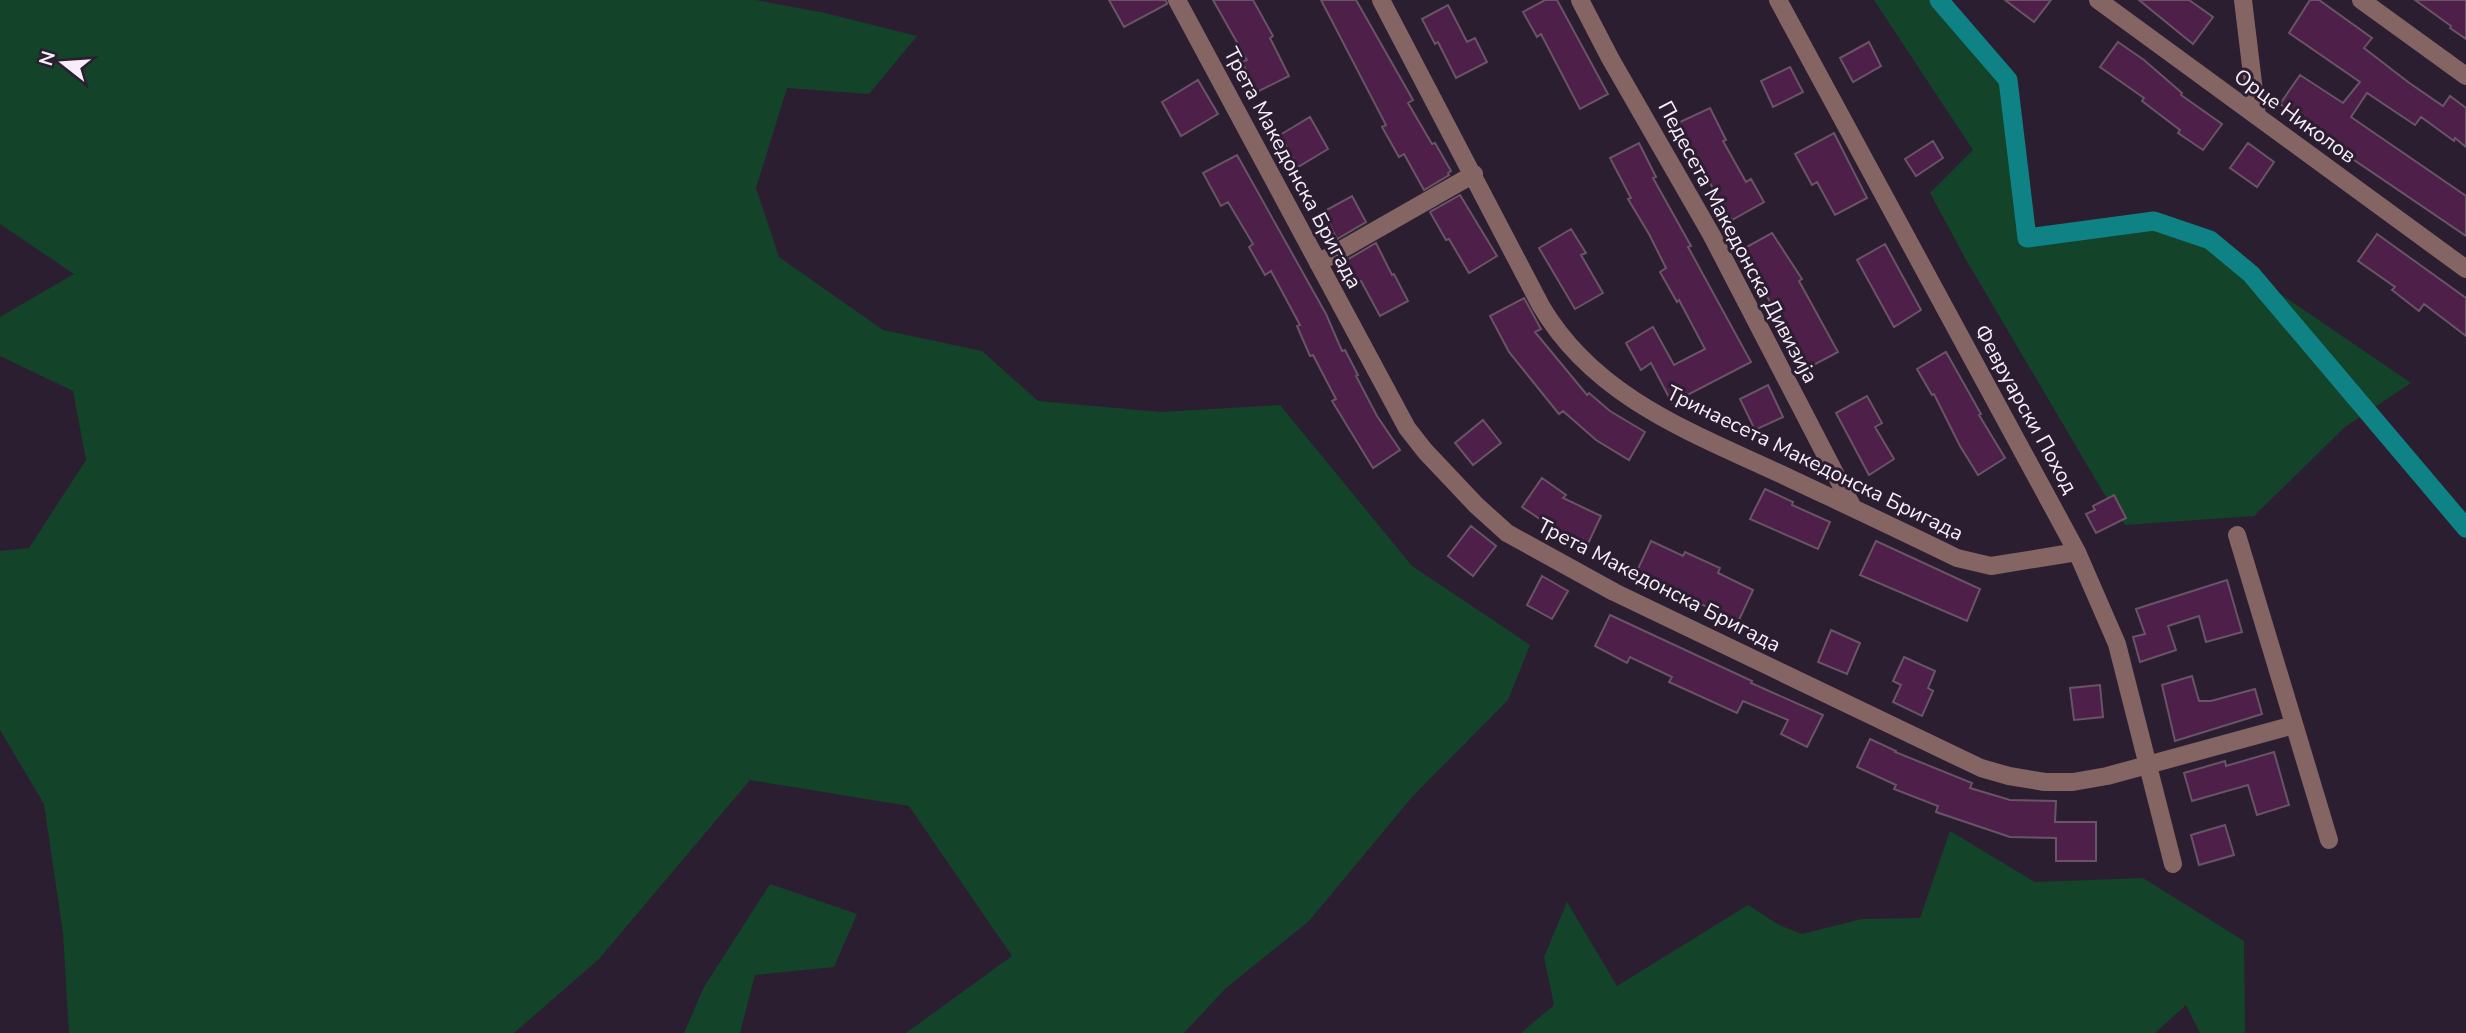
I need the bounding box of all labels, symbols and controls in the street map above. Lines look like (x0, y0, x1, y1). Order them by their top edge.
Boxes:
north arrow (28, 28, 98, 98)
street label: Трета Македонска Бригада (1217, 42, 1369, 294)
text: N (33, 48, 62, 69)
street label: Орце Николов (2228, 62, 2362, 170)
street label: Педесета Македонска Дивизија (1651, 96, 1825, 388)
street label: Февруарски Поход (1968, 320, 2084, 498)
street label: Тринаесета Македонска Бригада (1662, 379, 1968, 547)
street label: Трета Македонска Бригада (1532, 511, 1786, 659)

